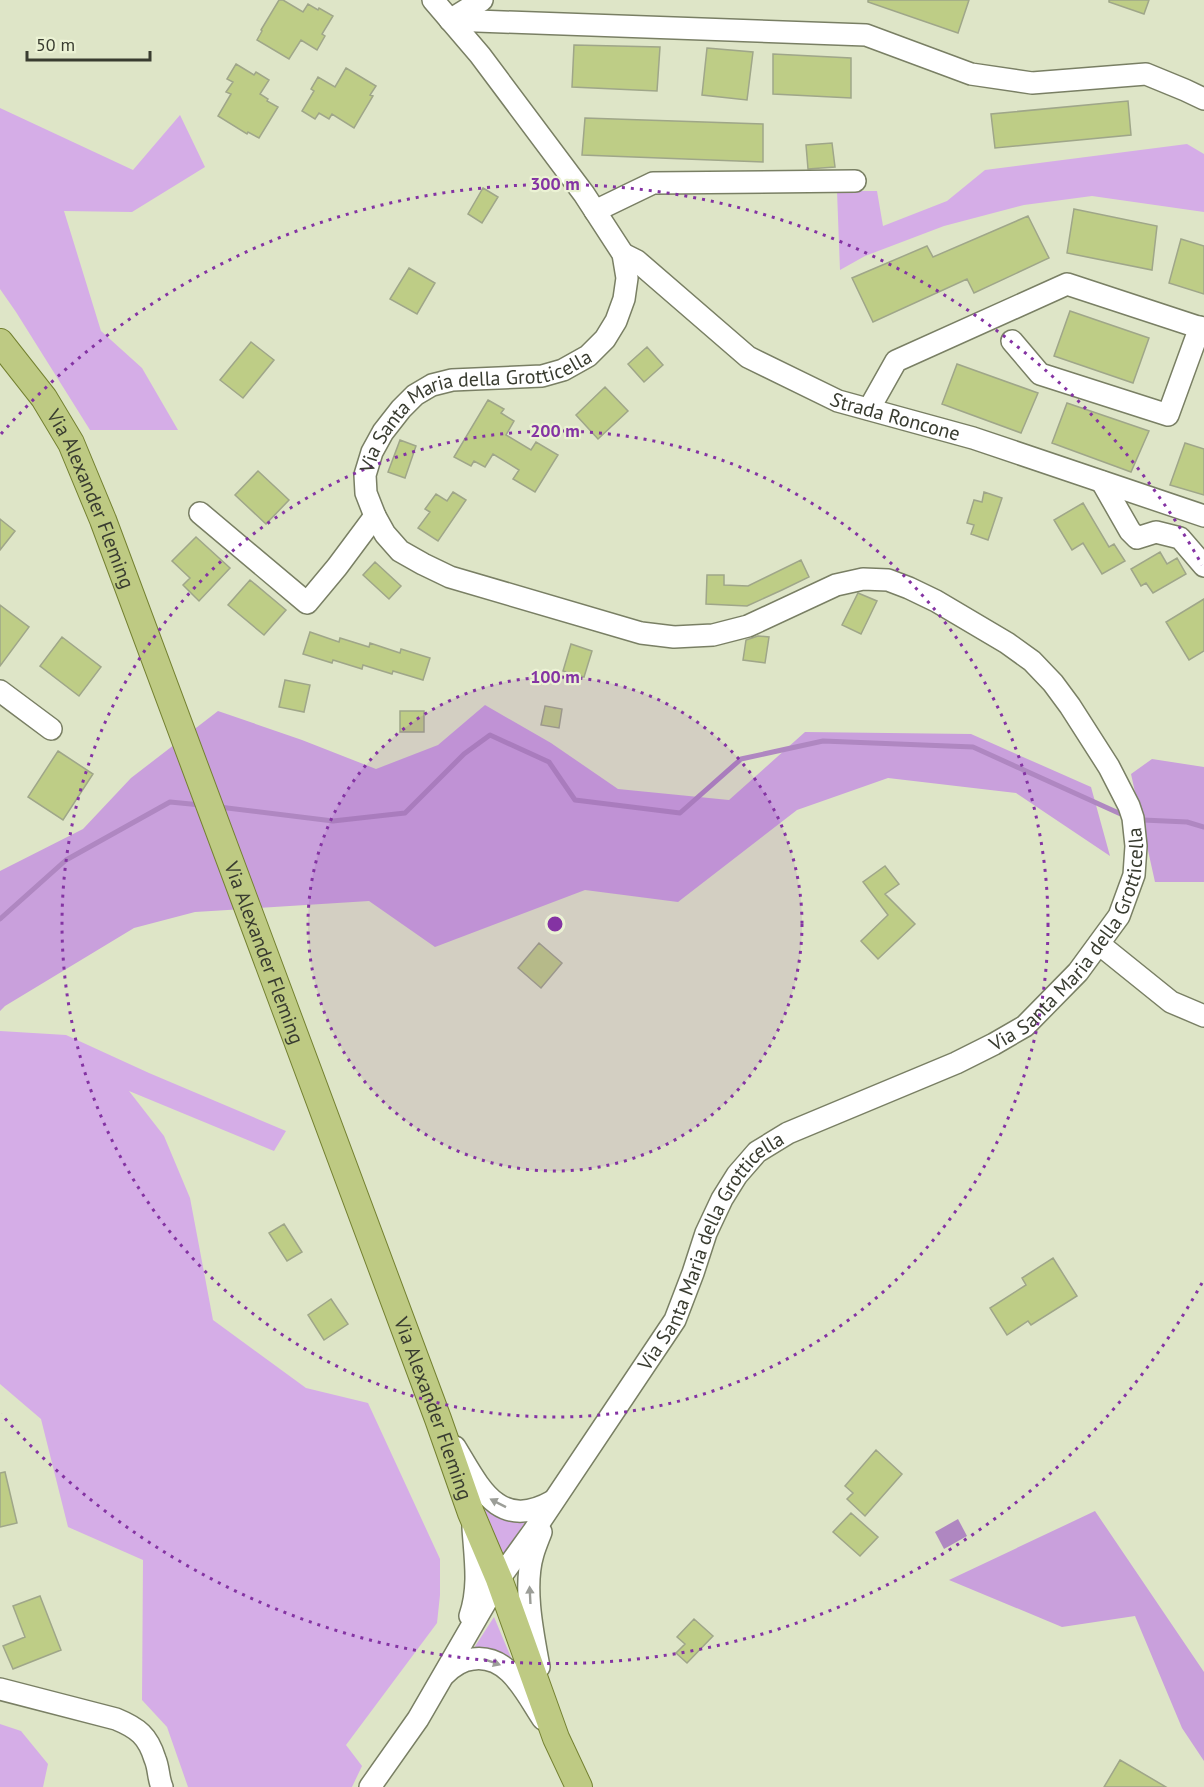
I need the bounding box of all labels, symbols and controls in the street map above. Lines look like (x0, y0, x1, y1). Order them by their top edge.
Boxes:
scale bar (27, 24, 150, 62)
text: 50 m (36, 33, 75, 56)
text: 300 m (530, 172, 580, 195)
street label: Via Santa Maria della Grotticella (353, 344, 596, 477)
street label: Strada Roncone (826, 386, 963, 447)
street label: Via Alexander Fleming (40, 404, 140, 592)
text: 200 m (530, 419, 580, 442)
text: 100 m (530, 665, 580, 688)
street label: Via Santa Maria della Grotticella (983, 826, 1149, 1058)
street label: Via Alexander Fleming (218, 857, 310, 1048)
centre of rings (545, 914, 565, 934)
street label: Via Santa Maria della Grotticella (631, 1126, 788, 1376)
street label: Via Alexander Fleming (388, 1313, 478, 1503)
one-way arrow (490, 1499, 507, 1508)
one-way arrow (525, 1585, 534, 1604)
one-way arrow (483, 1657, 501, 1667)

